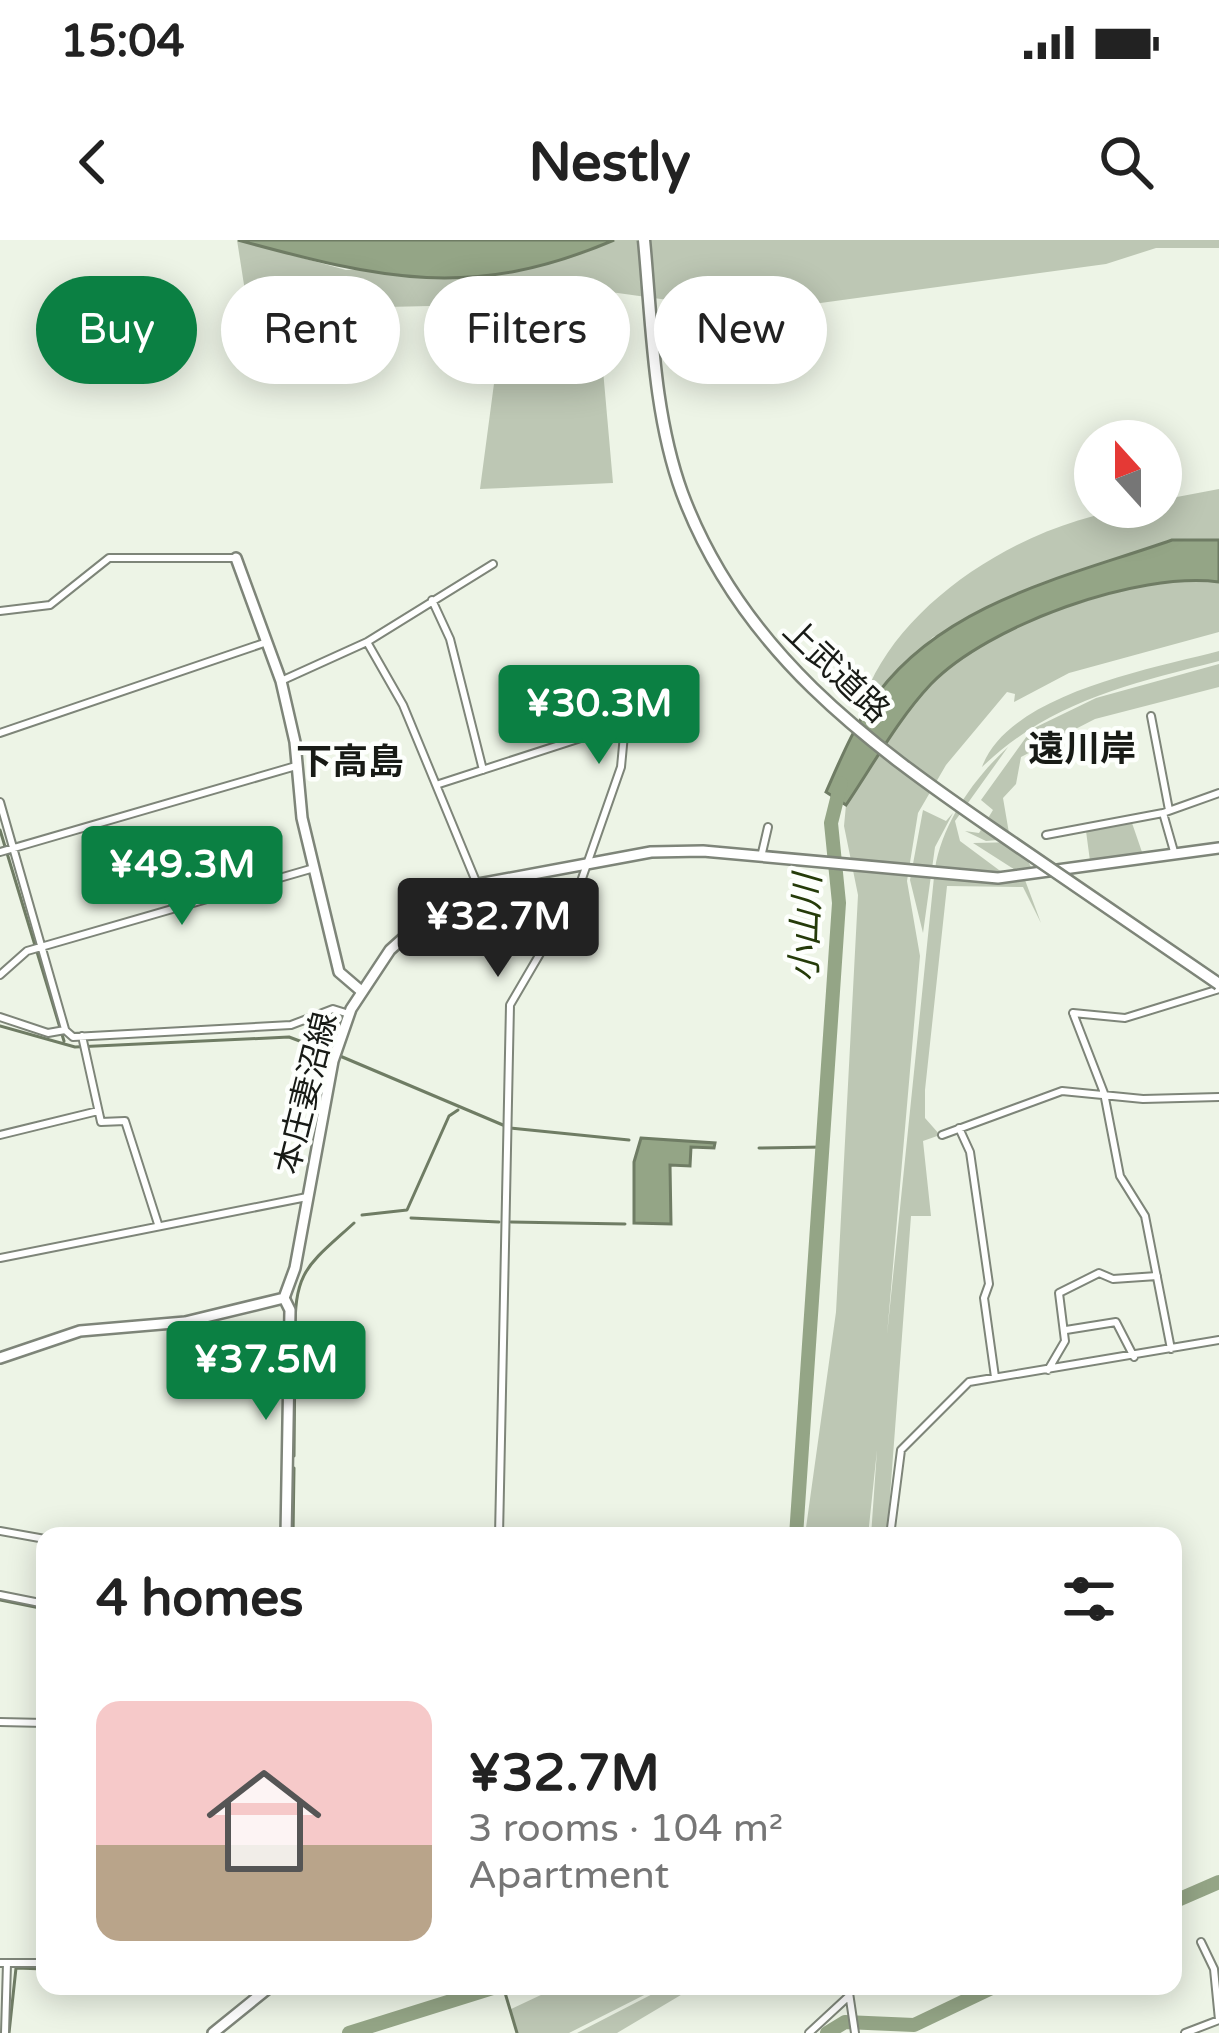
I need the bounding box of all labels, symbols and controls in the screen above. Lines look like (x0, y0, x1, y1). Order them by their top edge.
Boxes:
text: 15:04 (60, 15, 185, 69)
icon: back (60, 129, 126, 195)
icon: search (1093, 129, 1159, 195)
text: Nestly (529, 130, 690, 195)
chip: Buy (36, 276, 197, 384)
chip: Rent (221, 276, 400, 384)
chip: Filters (424, 276, 630, 384)
chip: New (654, 276, 827, 384)
north arrow (1074, 420, 1182, 528)
map controls (1074, 420, 1182, 528)
street label: 上武道路 (775, 611, 897, 731)
pin: ¥30.3M (501, 665, 697, 767)
text: ¥30.3M (526, 680, 672, 727)
district label: 遠川岸 (1028, 728, 1136, 771)
district label: 下高島 (296, 741, 404, 784)
pin: ¥49.3M (84, 826, 280, 928)
text: ¥49.3M (109, 841, 255, 888)
water label: 小山川 (783, 869, 830, 983)
pin: ¥32.7M (400, 878, 596, 980)
text: ¥32.7M (425, 893, 571, 940)
street label: 本庄妻沼線 (268, 1009, 345, 1178)
pin: ¥37.5M (168, 1321, 364, 1423)
text: ¥37.5M (193, 1336, 339, 1383)
icon: filters (1056, 1566, 1122, 1632)
text: 4 homes (96, 1568, 304, 1630)
text: ¥32.7M (468, 1743, 660, 1805)
icon: home (192, 1749, 336, 1893)
text: 3 rooms · 104 m² (468, 1805, 783, 1852)
text: Apartment (468, 1852, 669, 1899)

